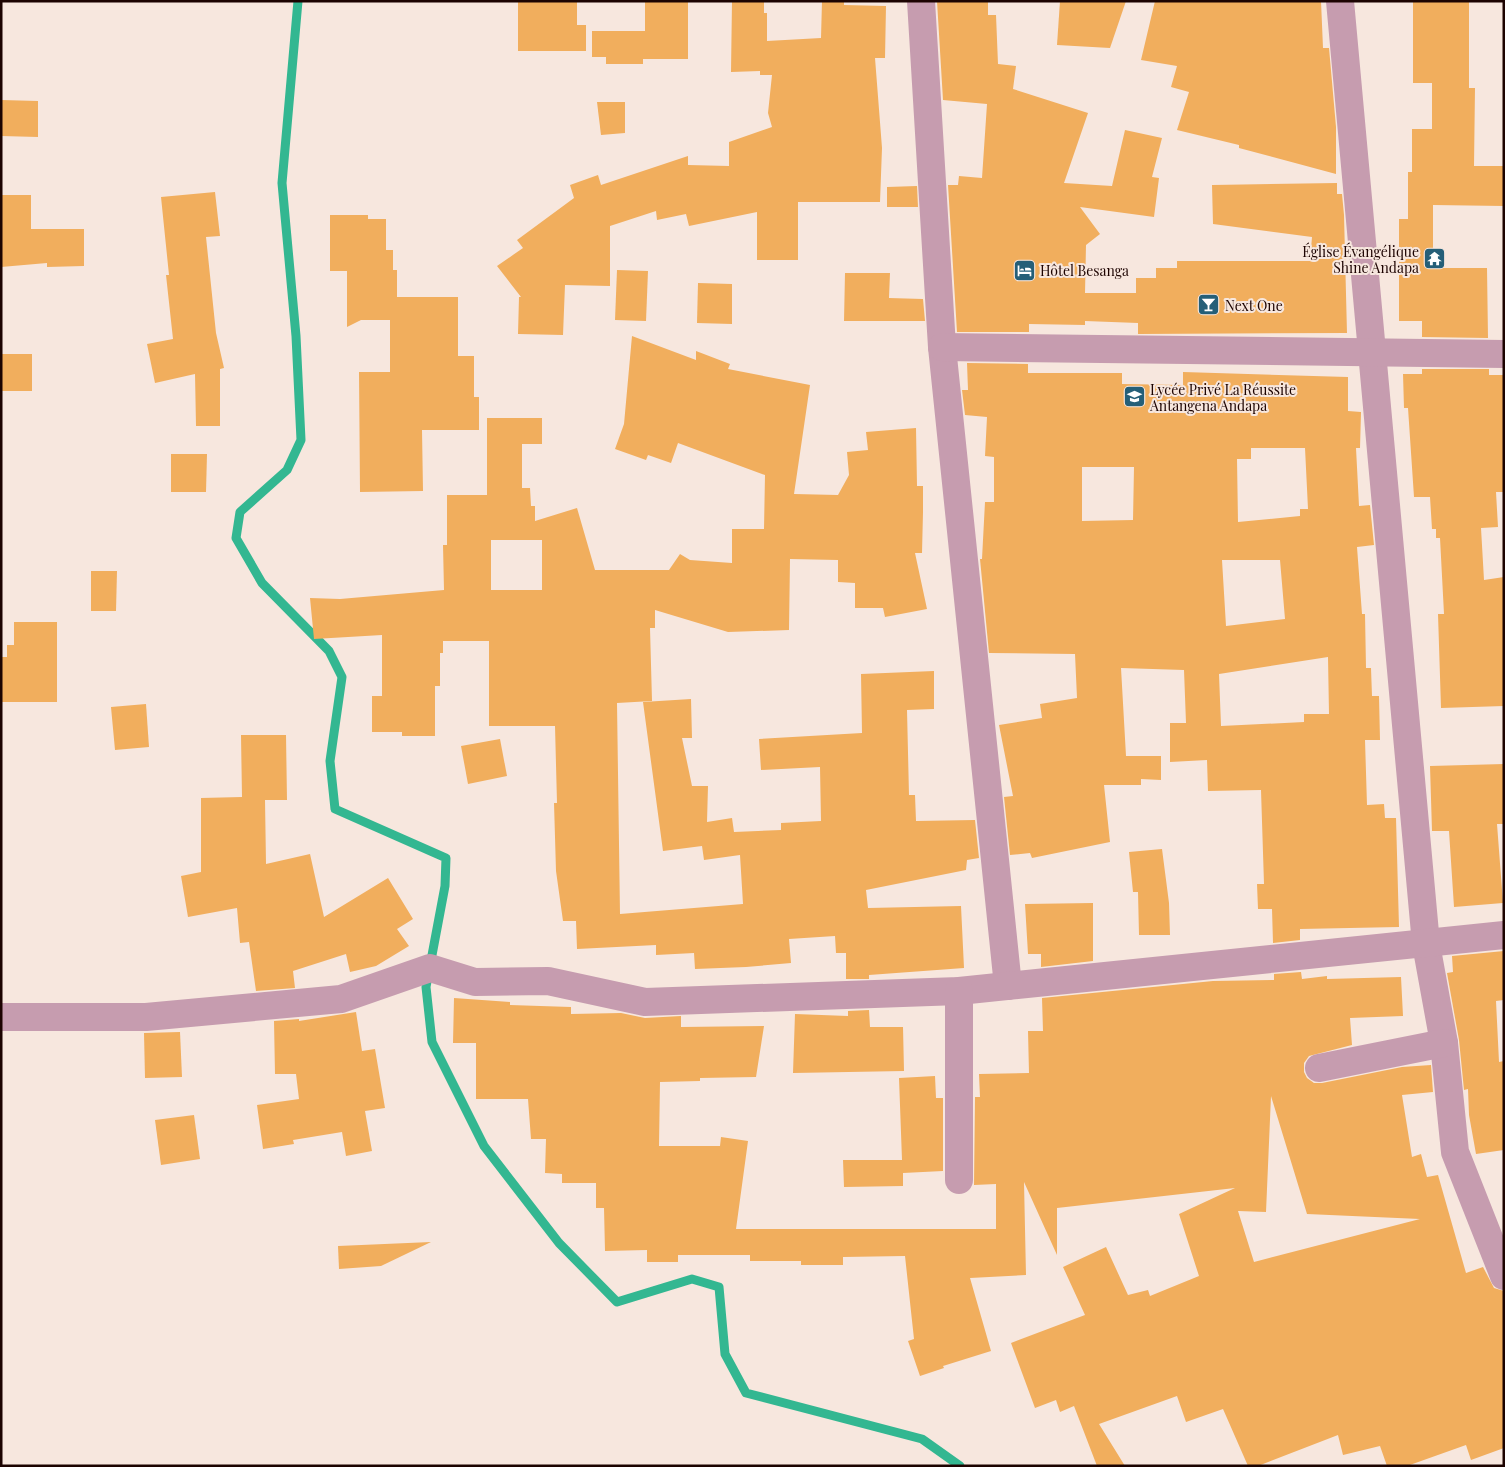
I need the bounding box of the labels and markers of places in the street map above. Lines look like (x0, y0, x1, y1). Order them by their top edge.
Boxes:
place label: Église Évangélique Shine Andapa (1302, 242, 1419, 277)
temple icon: Église Évangélique Shine Andapa (1423, 247, 1447, 271)
hotel icon: Hôtel Besanga (1012, 258, 1036, 282)
place label: Hôtel Besanga (1040, 261, 1129, 280)
bar icon: Next One (1197, 293, 1221, 317)
place label: Next One (1225, 296, 1283, 315)
place label: Lycée Privé La Réussite Antangena Andapa (1149, 380, 1296, 415)
school or university icon: Lycée Privé La Réussite Antangena Andapa (1122, 385, 1146, 409)

